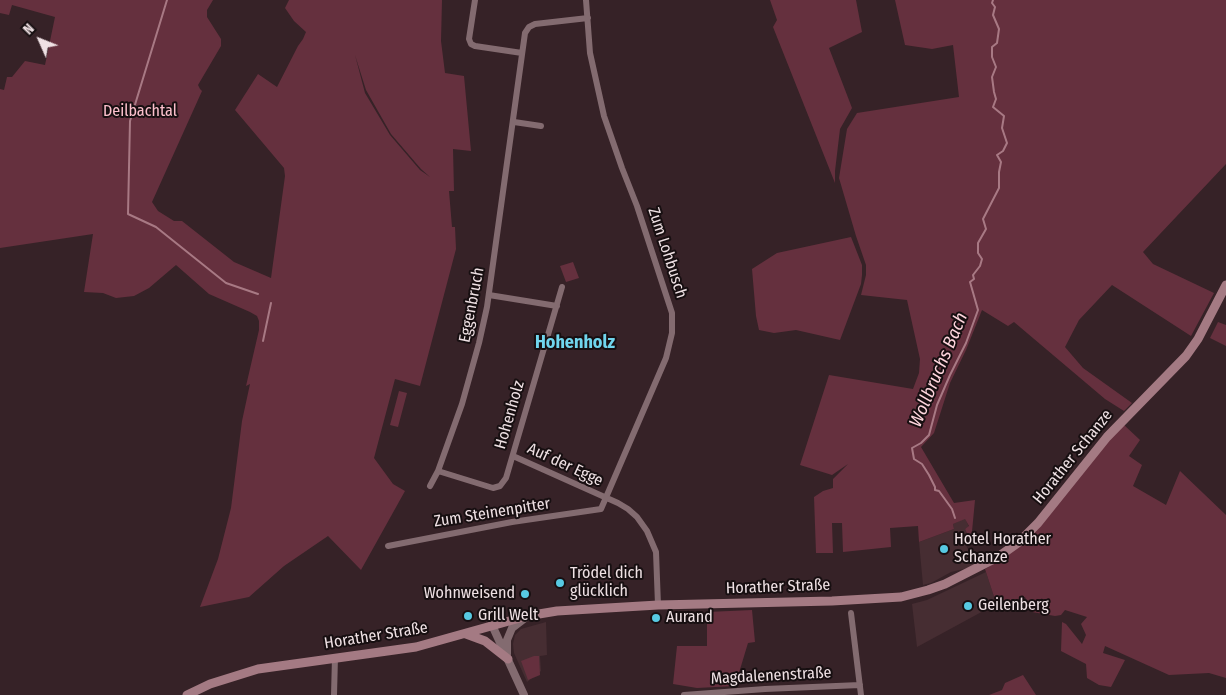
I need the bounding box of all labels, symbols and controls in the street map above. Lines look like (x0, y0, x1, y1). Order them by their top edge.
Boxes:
north arrow (15, 15, 65, 65)
text: N (20, 20, 38, 38)
park label: Deilbachtal (103, 102, 177, 122)
street label: Zum Lohbusch (643, 205, 691, 301)
street label: Eggenbruch (455, 266, 489, 344)
water label: Wollbruchs Bach (905, 310, 973, 430)
district label: Hohenholz (535, 332, 615, 354)
street label: Hohenholz (491, 379, 529, 451)
street label: Horather Schanze (1029, 406, 1117, 508)
street label: Auf der Egge (524, 439, 606, 491)
street label: Zum Steinenpitter (432, 494, 552, 532)
place label: Hotel Horather Schanze (954, 530, 1051, 568)
marker: Hotel Horather Schanze (938, 543, 950, 555)
place label: Trödel dich glücklich (570, 564, 643, 602)
street label: Horather Straße (725, 576, 831, 598)
marker: Trödel dich glücklich (554, 577, 566, 589)
place label: Wohnweisend (424, 584, 515, 604)
marker: Wohnweisend (519, 588, 531, 600)
place label: Geilenberg (978, 596, 1049, 616)
marker: Geilenberg (962, 600, 974, 612)
place label: Grill Welt (478, 606, 538, 626)
place label: Aurand (666, 608, 713, 628)
marker: Grill Welt (462, 610, 474, 622)
marker: Aurand (650, 612, 662, 624)
street label: Horather Straße (323, 618, 429, 654)
street label: Magdalenenstraße (710, 663, 832, 689)

